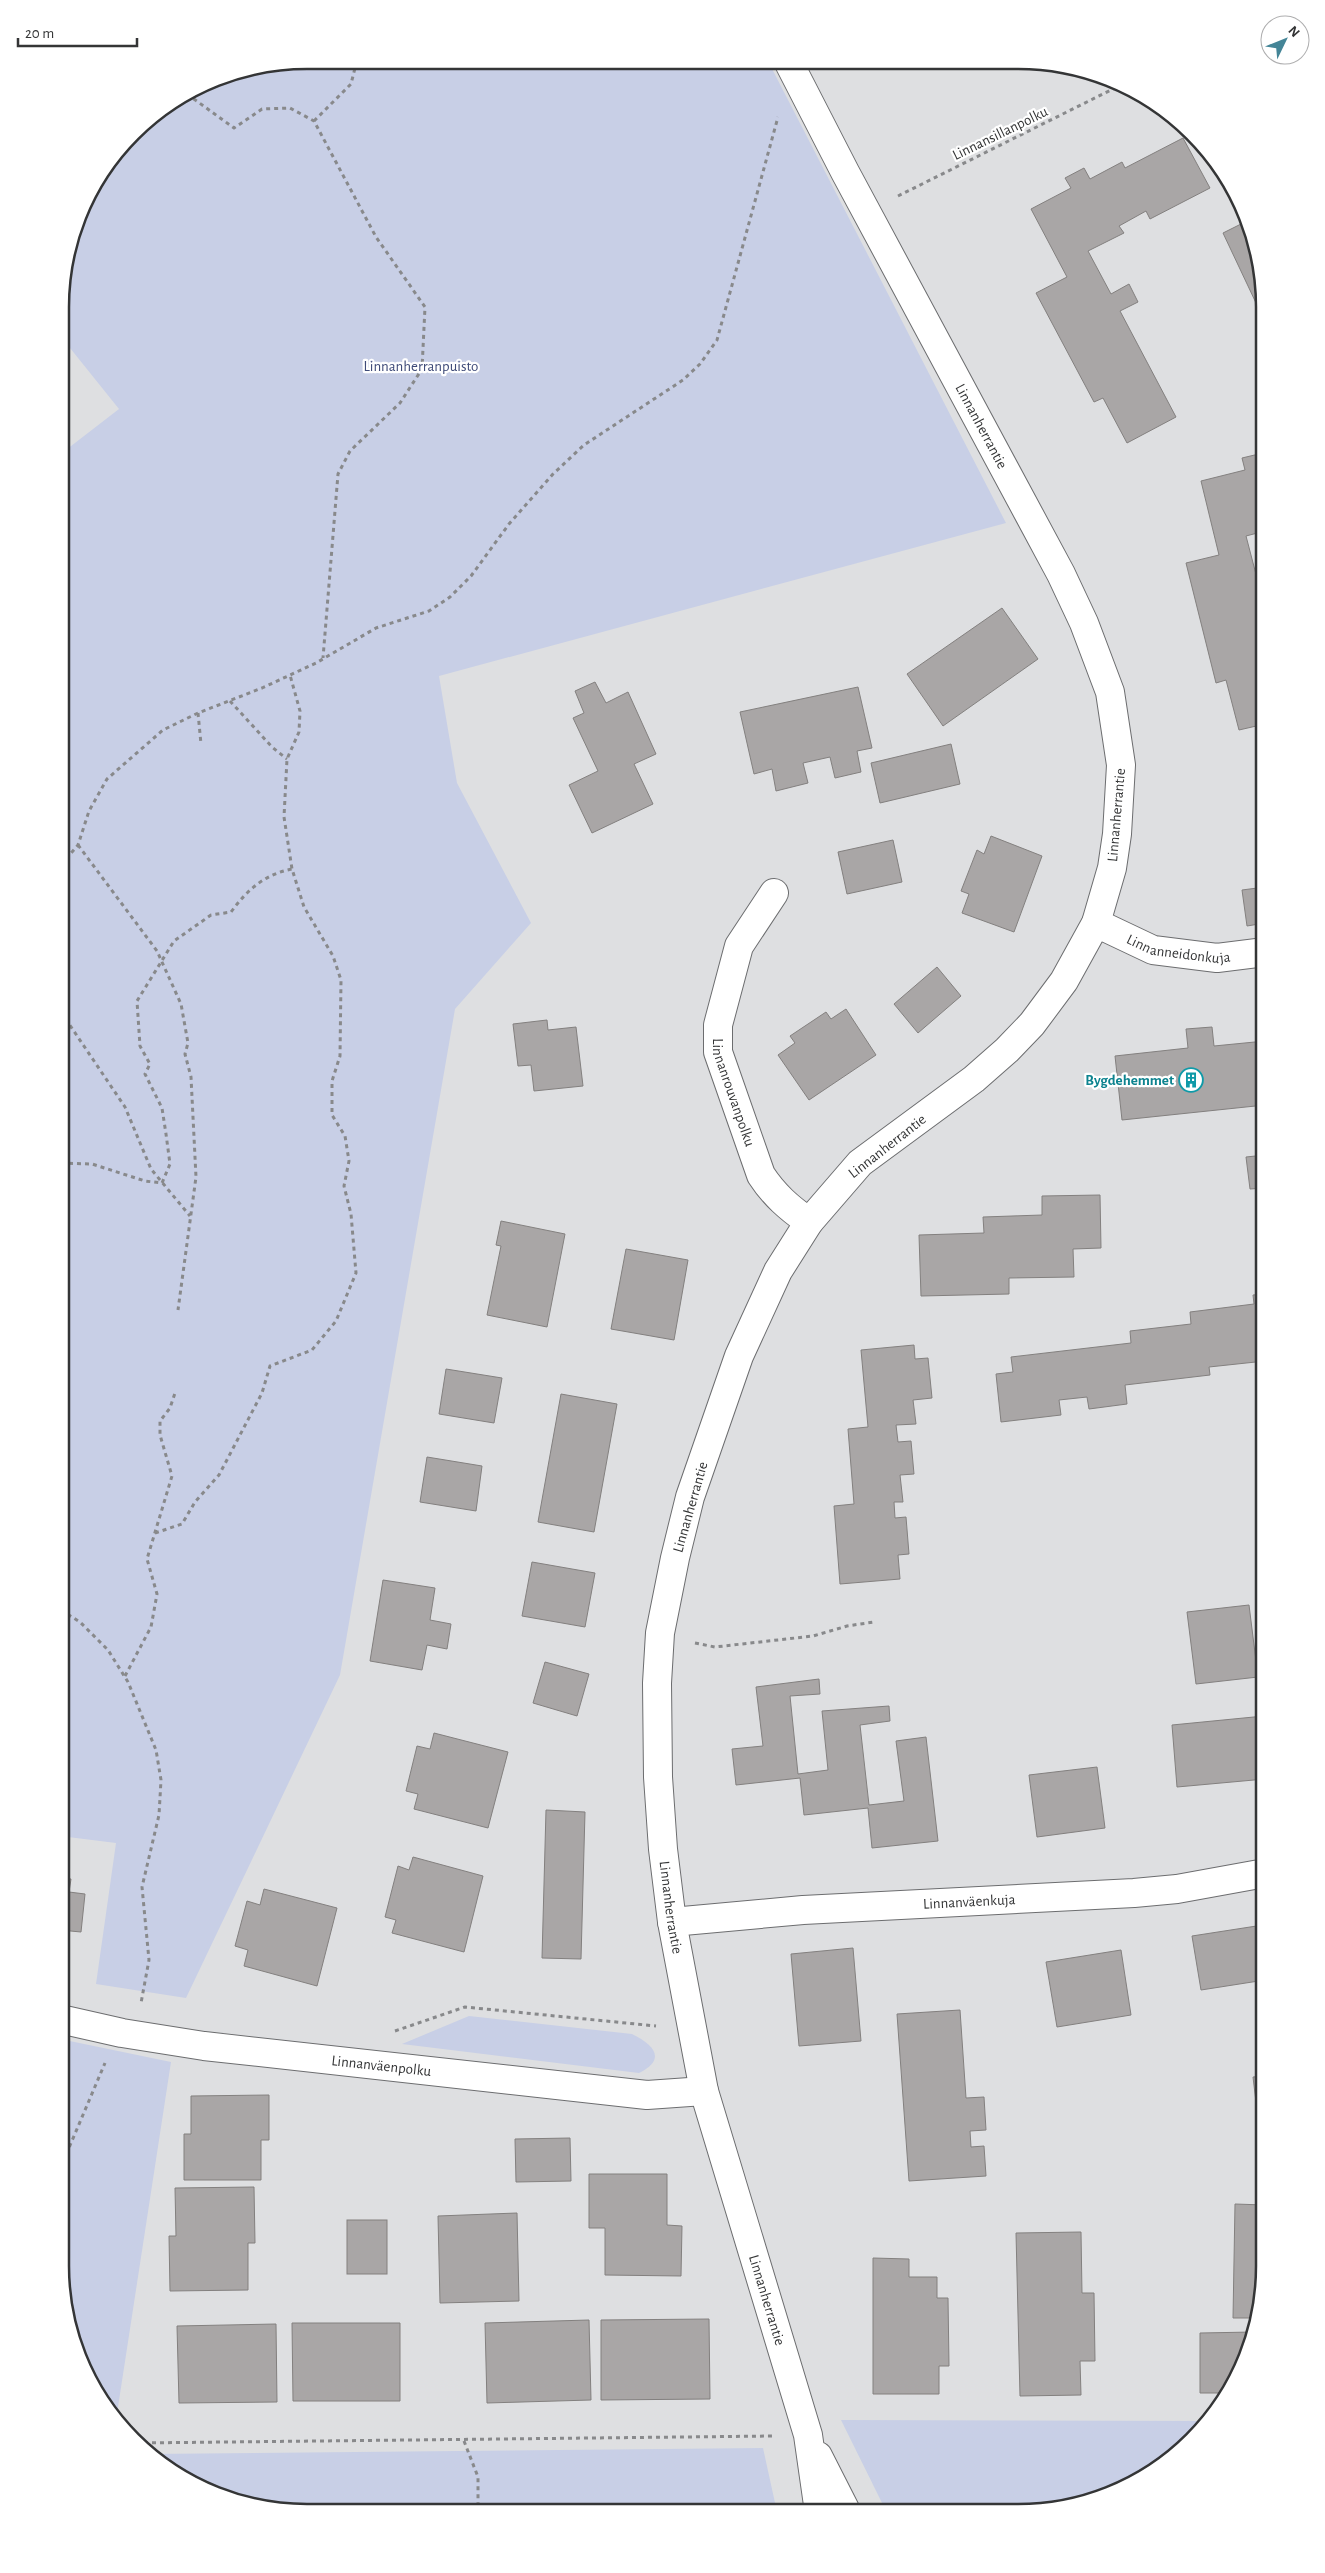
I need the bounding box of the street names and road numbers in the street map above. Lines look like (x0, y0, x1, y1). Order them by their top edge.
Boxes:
street label: Linnansillanpolku (950, 104, 1051, 163)
street label: Linnanherrantie (952, 381, 1010, 471)
street label: Linnanherrantie (1105, 768, 1128, 862)
street label: Linnanneidonkuja (1124, 932, 1231, 966)
street label: Linnanrouvanpolku (710, 1038, 758, 1149)
street label: Linnanherrantie (846, 1112, 929, 1181)
street label: Linnanherrantie (670, 1460, 711, 1554)
street label: Linnanherrantie (657, 1860, 685, 1955)
street label: Linnanväenkuja (923, 1892, 1016, 1912)
street label: Linnanväenpolku (331, 2053, 432, 2079)
street label: Linnanherrantie (746, 2253, 787, 2347)

